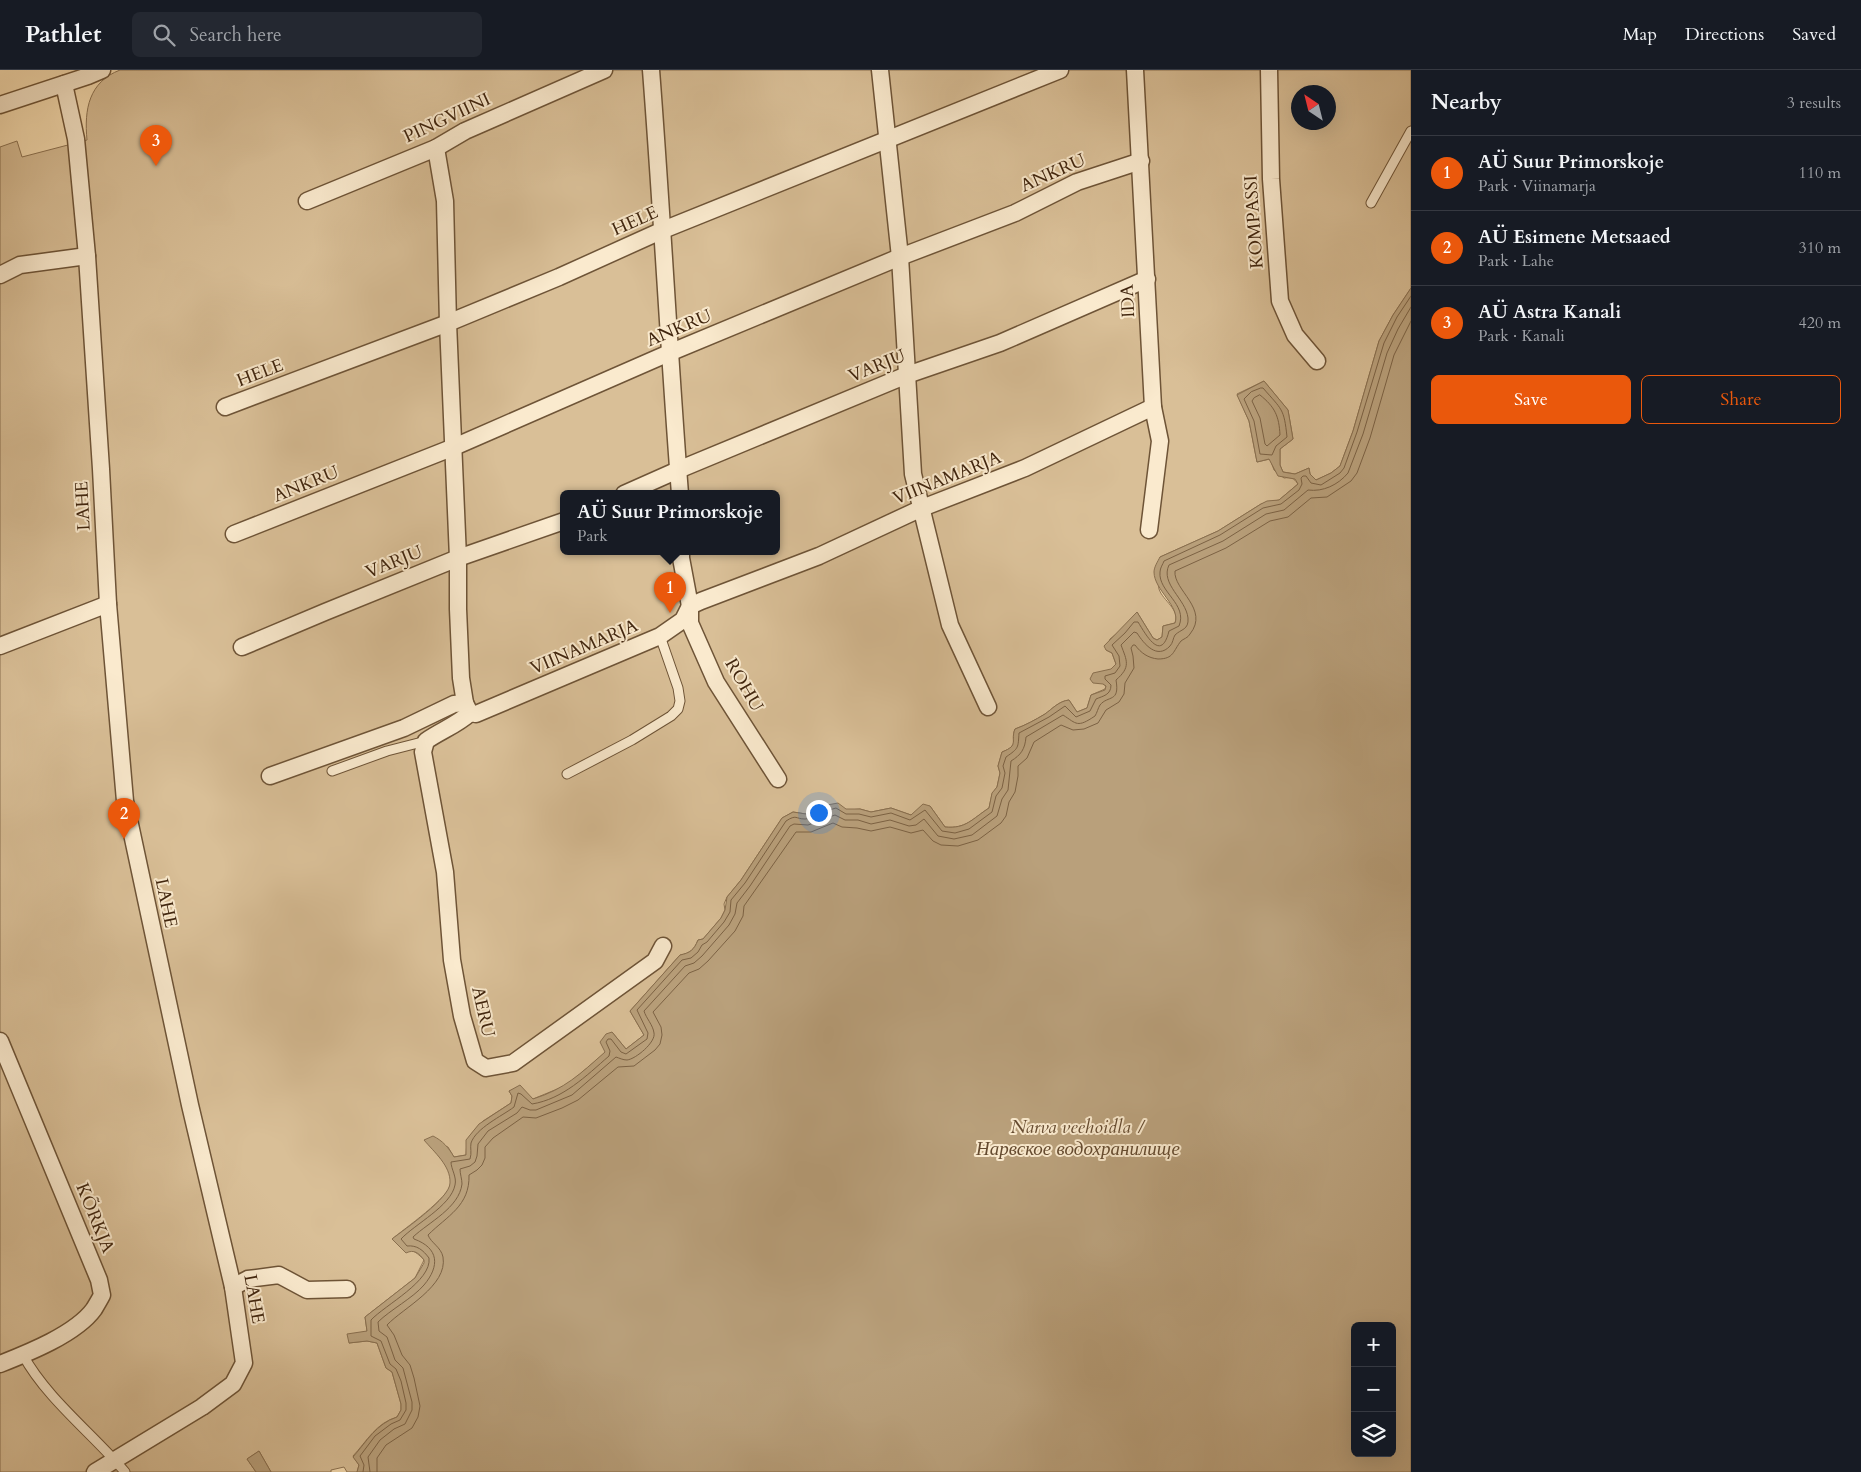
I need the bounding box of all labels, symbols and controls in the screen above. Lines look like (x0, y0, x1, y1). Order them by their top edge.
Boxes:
search box (132, 12, 482, 57)
text: Pathlet (25, 18, 102, 51)
icon: search (150, 21, 178, 49)
text: Search here (190, 22, 282, 48)
text: Map (1623, 22, 1657, 47)
text: Directions (1685, 22, 1764, 47)
text: Saved (1792, 22, 1836, 47)
north arrow (1291, 85, 1336, 130)
street label: PINGVIINI (399, 87, 495, 149)
text: Nearby (1431, 88, 1502, 117)
text: 3 results (1787, 92, 1841, 114)
pin: 3 (140, 125, 172, 166)
street label: ANKRU (1017, 147, 1090, 198)
text: AÜ Suur Primorskoje (1478, 149, 1664, 175)
text: 1 (1443, 162, 1451, 184)
text: 110 m (1799, 162, 1841, 184)
street label: KOMPASSI (1238, 174, 1270, 270)
text: Park · Viinamarja (1478, 175, 1596, 197)
street label: HELE (608, 200, 662, 242)
text: AÜ Esimene Metsaaed (1478, 224, 1671, 250)
text: 2 (1443, 237, 1451, 259)
text: 310 m (1799, 237, 1841, 259)
text: Park · Lahe (1478, 250, 1554, 272)
street label: IDA (1115, 283, 1141, 318)
text: AÜ Astra Kanali (1478, 299, 1621, 325)
street label: ANKRU (642, 303, 716, 353)
text: 3 (1443, 312, 1451, 334)
text: 420 m (1799, 312, 1841, 334)
text: Park · Kanali (1478, 325, 1565, 347)
street label: VARJU (845, 343, 909, 389)
street label: HELE (233, 353, 287, 393)
button: Save (1431, 375, 1631, 424)
button: Share (1641, 375, 1841, 424)
street label: VIINAMARJA (889, 445, 1005, 511)
street label: ANKRU (269, 459, 343, 508)
street label: LAHE (69, 480, 97, 532)
popup (560, 490, 780, 555)
text: AÜ Suur Primorskoje (577, 499, 763, 525)
text: Park (577, 525, 608, 547)
street label: VARJU (362, 539, 426, 585)
pin: 1 (654, 572, 686, 613)
street label: VIINAMARJA (526, 613, 642, 681)
street label: ROHU (719, 654, 769, 717)
pin: 2 (108, 798, 140, 839)
your location (806, 800, 832, 826)
street label: LAHE (149, 876, 183, 930)
street label: AERU (465, 984, 501, 1040)
water label: Narva veehoidla / Нарвское водохранилище (975, 1114, 1180, 1162)
street label: KÕRKJA (70, 1179, 120, 1257)
street label: LAHE (237, 1272, 271, 1326)
map controls (1351, 1322, 1396, 1457)
button: + (1351, 1322, 1396, 1367)
button: − (1351, 1367, 1396, 1412)
button: layers (1351, 1412, 1396, 1457)

